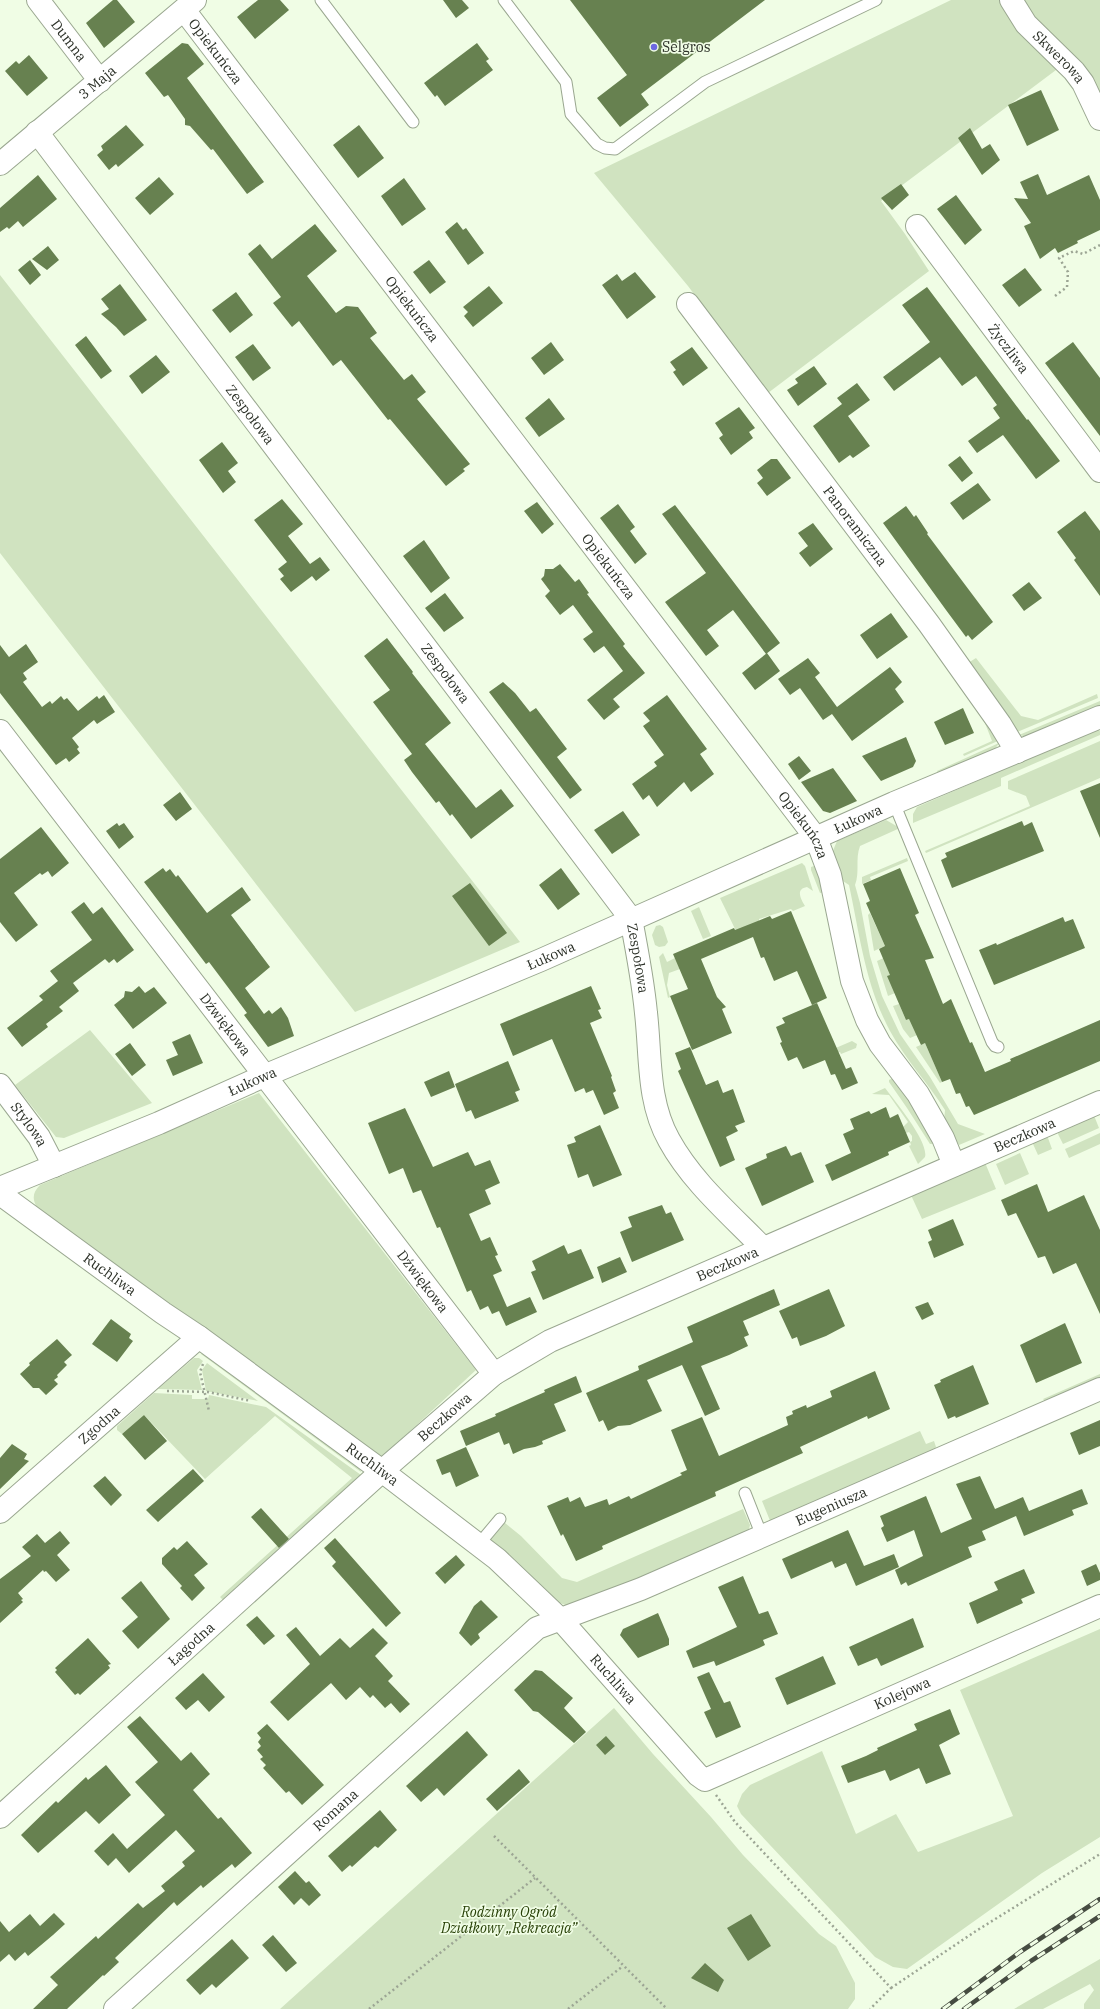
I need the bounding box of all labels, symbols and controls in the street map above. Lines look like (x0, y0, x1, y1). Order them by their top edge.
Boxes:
street label: Opiekuńcza (185, 15, 247, 88)
street label: Dumna (47, 16, 91, 66)
street label: Skwerowa (1029, 27, 1089, 87)
place label: Selgros (662, 38, 711, 56)
marker: Selgros (649, 42, 659, 52)
street label: 3 Maja (75, 61, 120, 103)
street label: Opiekuńcza (381, 272, 443, 346)
street label: Życzliwa (984, 320, 1033, 377)
street label: Zespołowa (222, 381, 279, 448)
street label: Panoramiczna (819, 482, 891, 570)
street label: Opiekuńcza (578, 530, 640, 603)
street label: Zespołowa (417, 640, 474, 707)
street label: Opiekuńcza (774, 787, 832, 862)
street label: Łukowa (831, 800, 885, 838)
street label: Zespołowa (623, 922, 653, 995)
street label: Łukowa (524, 937, 578, 974)
street label: Dźwiękowa (196, 990, 255, 1060)
street label: Łukowa (225, 1063, 280, 1100)
street label: Stylowa (7, 1098, 52, 1150)
street label: Beczkowa (991, 1113, 1058, 1156)
street label: Beczkowa (694, 1242, 761, 1285)
street label: Dźwiękowa (393, 1246, 453, 1316)
street label: Ruchliwa (80, 1249, 140, 1300)
street label: Beczkowa (414, 1388, 475, 1445)
street label: Zgodna (75, 1401, 124, 1448)
street label: Ruchliwa (342, 1439, 403, 1490)
street label: Eugeniusza (793, 1483, 870, 1530)
street label: Łagodna (164, 1618, 219, 1669)
street label: Ruchliwa (586, 1650, 640, 1708)
street label: Kolejowa (871, 1673, 933, 1713)
street label: Romana (309, 1785, 362, 1835)
park label: Rodzinny Ogród Działkowy „Rekreacja” (440, 1903, 578, 1937)

